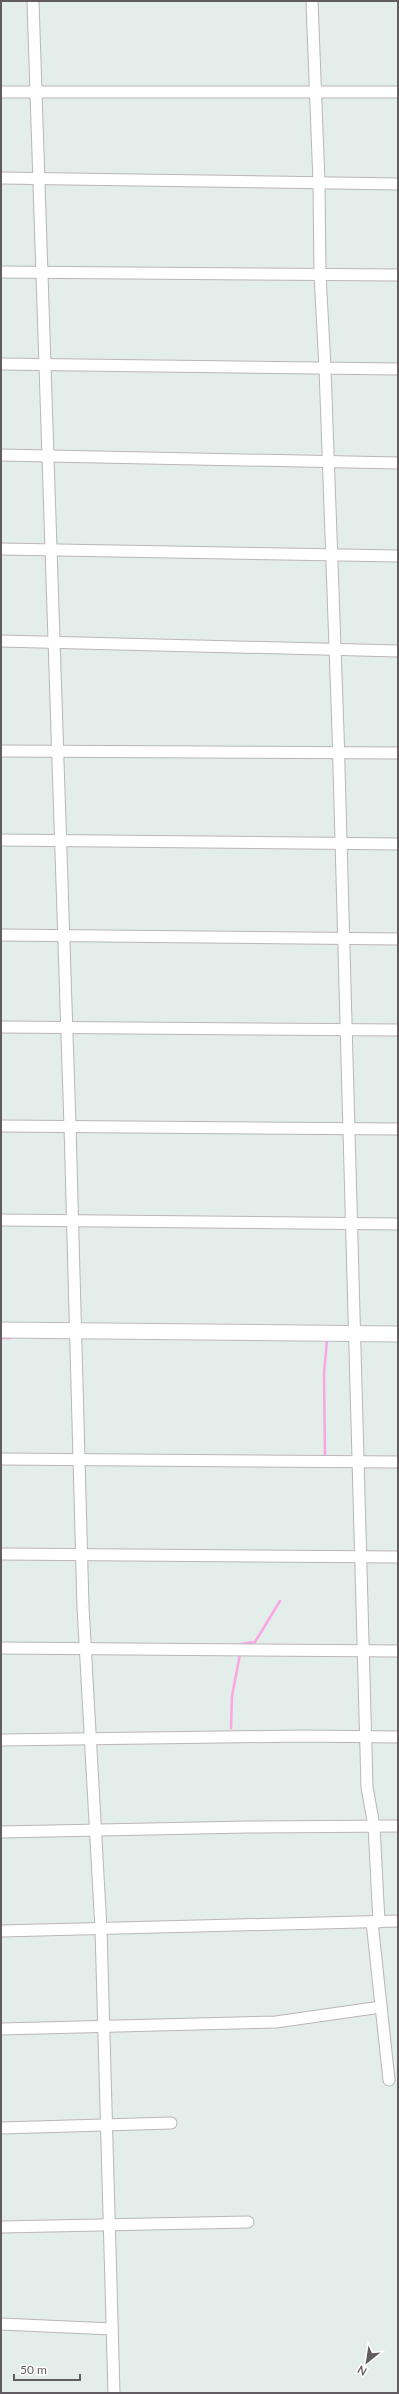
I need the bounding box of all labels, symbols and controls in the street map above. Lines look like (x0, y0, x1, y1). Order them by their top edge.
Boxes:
north arrow (347, 2342, 387, 2382)
scale bar (14, 2356, 80, 2382)
text: 50 m (20, 2362, 47, 2377)
text: N (355, 2363, 369, 2379)

